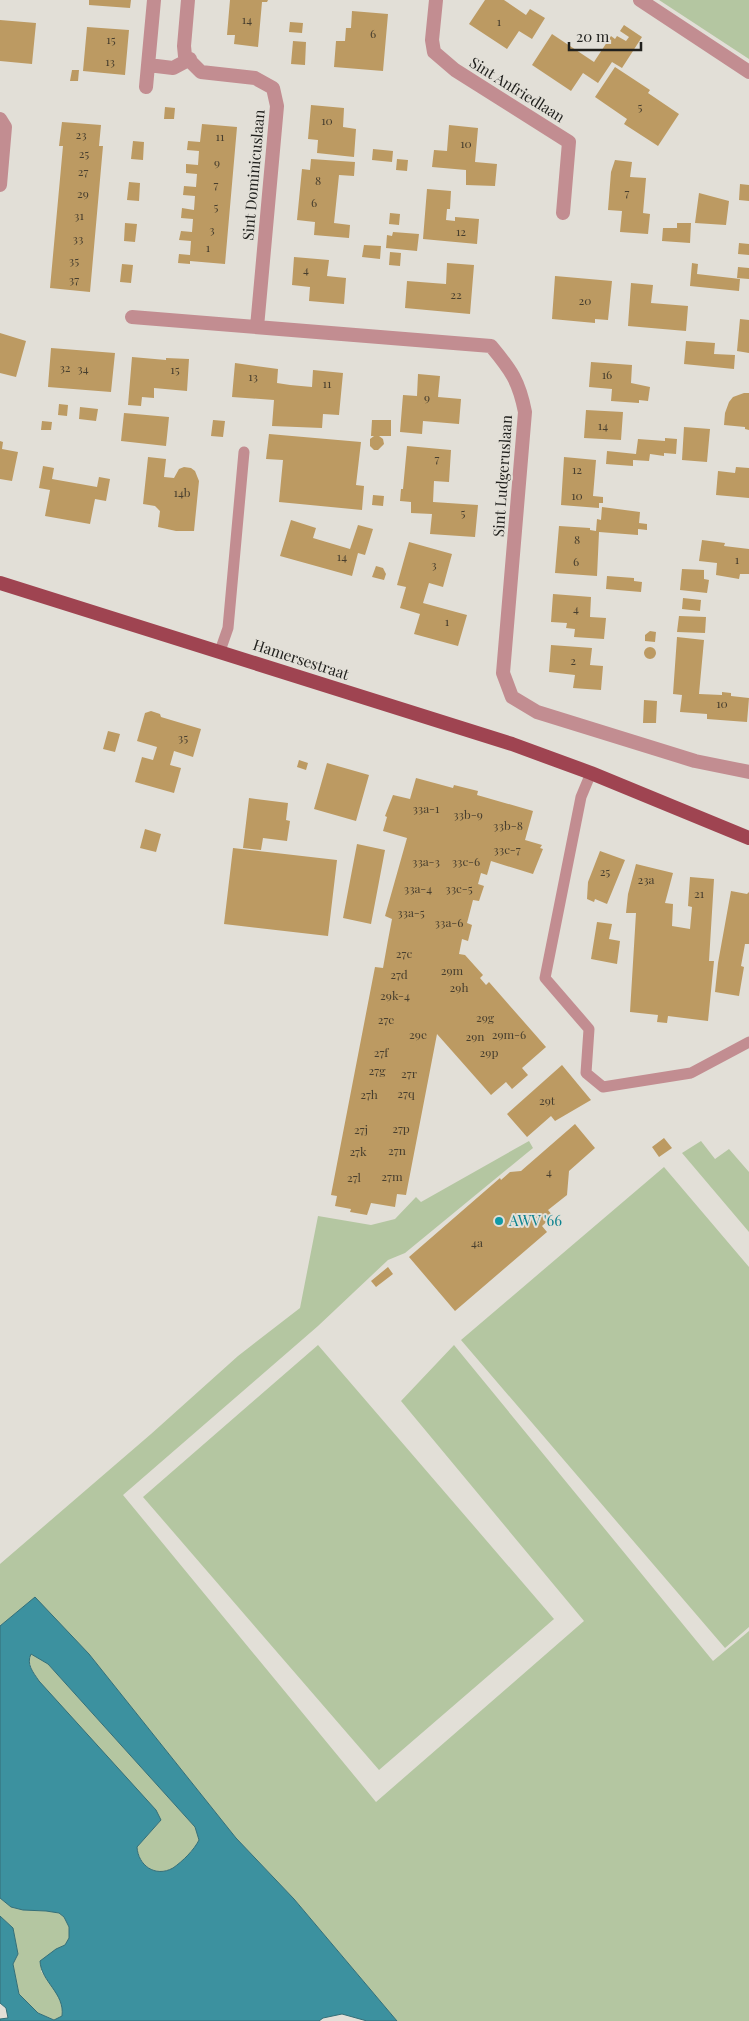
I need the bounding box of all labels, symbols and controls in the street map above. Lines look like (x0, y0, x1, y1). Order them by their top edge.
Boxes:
house number: 14 (242, 11, 252, 27)
house number: 1 (497, 13, 502, 29)
scale bar (569, 20, 642, 52)
house number: 6 (370, 25, 376, 41)
text: 20 m (576, 26, 610, 46)
house number: 15 (106, 31, 116, 47)
street label: Sint Anfriedlaan (466, 52, 569, 126)
house number: 13 (105, 53, 115, 69)
house number: 5 (638, 98, 643, 114)
street label: Sint Dominicuslaan (237, 109, 269, 241)
house number: 10 (321, 112, 333, 128)
house number: 23 (75, 126, 87, 142)
house number: 11 (216, 128, 225, 144)
house number: 10 (460, 135, 472, 151)
house number: 25 (79, 145, 89, 161)
house number: 9 (214, 154, 220, 170)
house number: 27 (78, 163, 88, 179)
house number: 8 (315, 172, 321, 188)
house number: 7 (214, 176, 219, 192)
house number: 7 (625, 184, 630, 200)
house number: 29 (77, 185, 89, 201)
house number: 6 (311, 194, 317, 210)
house number: 5 (214, 198, 219, 214)
house number: 31 (74, 207, 84, 223)
house number: 3 (209, 221, 215, 237)
house number: 12 (456, 223, 466, 239)
house number: 33 (73, 230, 83, 246)
house number: 1 (206, 239, 211, 255)
house number: 35 (69, 252, 79, 268)
house number: 4 (303, 261, 309, 277)
house number: 37 (69, 271, 79, 287)
house number: 22 (450, 286, 462, 302)
house number: 20 (579, 292, 591, 308)
house number: 32 (59, 359, 71, 375)
house number: 34 (77, 360, 89, 376)
house number: 15 (170, 361, 180, 377)
house number: 16 (602, 366, 612, 382)
house number: 13 (248, 368, 258, 384)
house number: 11 (323, 375, 332, 391)
house number: 9 (424, 389, 430, 405)
street label: Sint Ludgeruslaan (488, 414, 516, 538)
house number: 14 (598, 417, 608, 433)
house number: 7 (435, 450, 440, 466)
house number: 12 (572, 461, 582, 477)
house number: 14b (173, 484, 191, 500)
house number: 10 (571, 487, 583, 503)
house number: 5 (461, 504, 466, 520)
house number: 8 (574, 531, 580, 547)
house number: 14 (337, 548, 347, 564)
house number: 1 (735, 551, 740, 567)
house number: 6 (573, 553, 579, 569)
house number: 3 (431, 556, 437, 572)
house number: 4 (573, 600, 579, 616)
house number: 1 (445, 613, 450, 629)
street label: Hamersestraat (251, 634, 352, 684)
house number: 2 (570, 652, 576, 668)
house number: 10 (716, 695, 728, 711)
house number: 35 (178, 729, 188, 745)
house number: 33a-1 (412, 800, 440, 816)
house number: 33b-9 (453, 806, 483, 822)
house number: 33b-8 (493, 817, 523, 833)
house number: 33c-7 (493, 841, 521, 857)
house number: 33a-3 (412, 853, 440, 869)
house number: 33c-6 (452, 853, 480, 869)
house number: 25 (600, 863, 610, 879)
house number: 23a (637, 871, 655, 887)
house number: 33a-4 (404, 880, 432, 896)
house number: 33c-5 (445, 880, 473, 896)
house number: 21 (694, 885, 705, 901)
house number: 33a-5 (397, 904, 425, 920)
house number: 33a-6 (435, 914, 463, 930)
house number: 27c (396, 945, 412, 961)
house number: 29m (441, 962, 464, 978)
house number: 27d (390, 966, 408, 982)
house number: 29h (450, 979, 468, 995)
house number: 29k-4 (380, 987, 410, 1003)
house number: 29g (476, 1009, 495, 1025)
house number: 27e (378, 1011, 394, 1027)
house number: 29e (409, 1026, 427, 1042)
house number: 29m-6 (492, 1026, 526, 1042)
house number: 29n (465, 1028, 485, 1044)
house number: 27f (374, 1044, 389, 1060)
house number: 29p (480, 1044, 498, 1060)
house number: 27g (369, 1062, 386, 1078)
house number: 27r (401, 1065, 418, 1081)
house number: 27q (397, 1085, 415, 1101)
house number: 27h (360, 1086, 378, 1102)
house number: 29t (539, 1092, 556, 1108)
house number: 27p (392, 1120, 410, 1136)
house number: 27j (354, 1121, 368, 1137)
house number: 27n (388, 1142, 406, 1158)
house number: 27k (349, 1143, 367, 1159)
house number: 4 (546, 1163, 552, 1179)
house number: 27m (381, 1168, 403, 1184)
house number: 27l (347, 1169, 362, 1185)
place label: AWV '66 (508, 1210, 562, 1230)
marker: AWV '66 (493, 1215, 505, 1227)
house number: 4a (471, 1234, 483, 1250)

